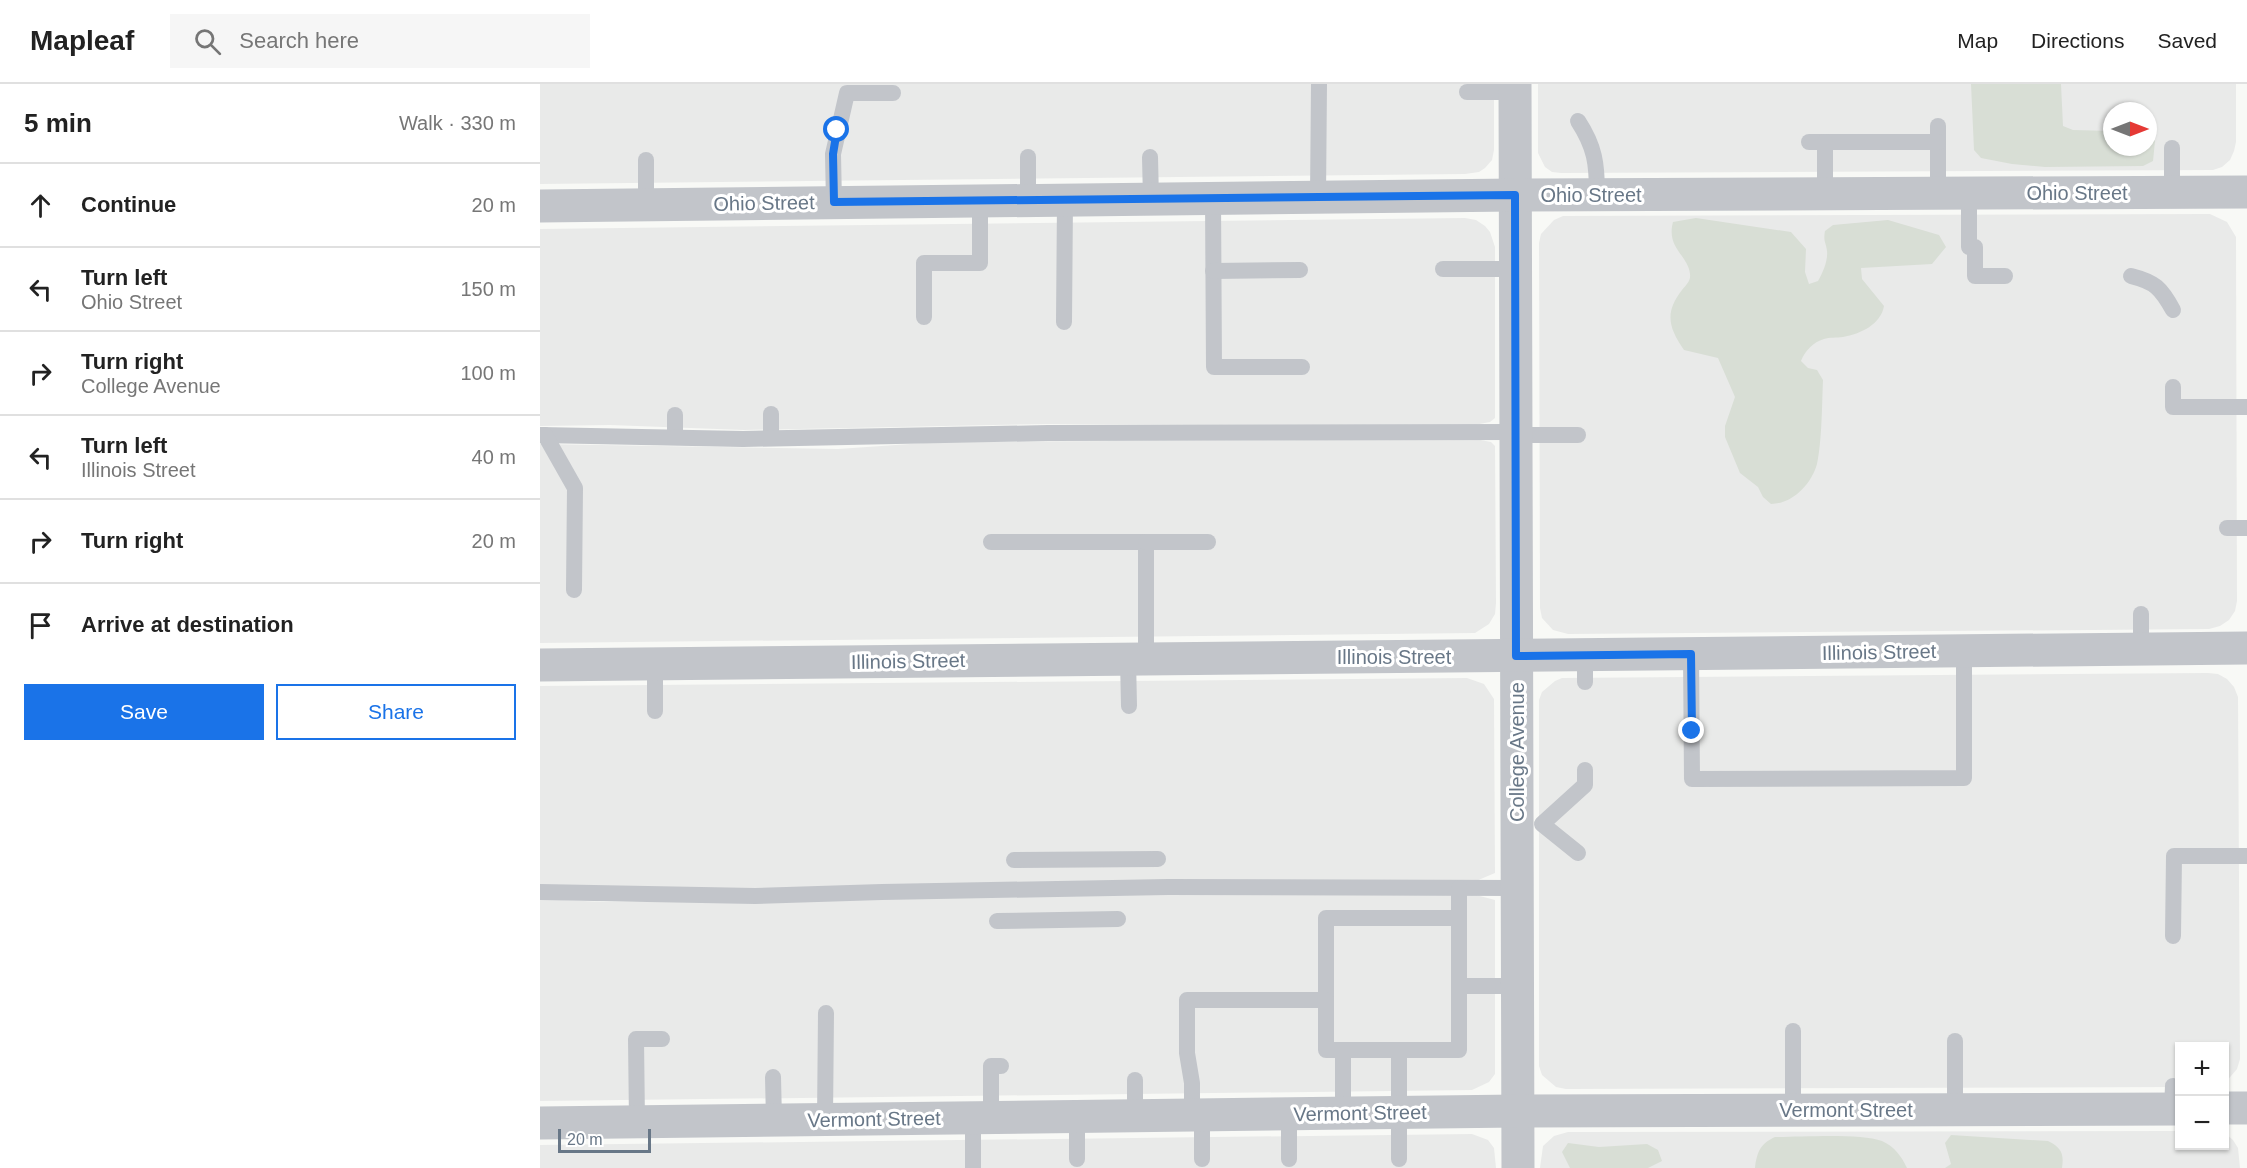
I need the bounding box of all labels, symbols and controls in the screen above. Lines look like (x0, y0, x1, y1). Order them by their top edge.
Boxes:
search box (170, 14, 590, 68)
text: Mapleaf (30, 25, 134, 56)
icon: search (191, 25, 224, 58)
text: Search here (239, 28, 359, 53)
text: Map (1957, 29, 1998, 52)
text: Directions (2031, 29, 2124, 52)
text: Saved (2157, 29, 2217, 52)
north arrow (2103, 102, 2157, 156)
text: 5 min (24, 108, 92, 138)
text: Walk · 330 m (399, 112, 516, 134)
route start (823, 116, 849, 142)
street label: Ohio Street (2026, 182, 2128, 204)
street label: Ohio Street (1540, 184, 1642, 206)
icon: ahead (24, 189, 57, 222)
street label: Ohio Street (713, 191, 815, 215)
text: Continue (81, 192, 176, 217)
text: 20 m (472, 194, 516, 216)
text: Turn left (81, 265, 167, 290)
icon: left (24, 273, 57, 306)
text: 150 m (460, 278, 516, 300)
text: Ohio Street (81, 291, 182, 313)
text: Turn right (81, 349, 183, 374)
icon: right (24, 357, 57, 390)
text: 100 m (460, 362, 516, 384)
text: College Avenue (81, 375, 221, 397)
text: Turn left (81, 433, 167, 458)
icon: left (24, 441, 57, 474)
text: 40 m (472, 446, 516, 468)
text: Illinois Street (81, 459, 196, 481)
icon: right (24, 525, 57, 558)
text: Turn right (81, 528, 183, 553)
text: 20 m (472, 530, 516, 552)
icon: arrive (24, 609, 57, 642)
text: Arrive at destination (81, 612, 294, 637)
street label: Illinois Street (1822, 640, 1937, 664)
street label: Illinois Street (1337, 646, 1452, 668)
street label: Illinois Street (851, 649, 966, 673)
street label: College Avenue (1506, 682, 1528, 822)
button: Save (24, 684, 264, 740)
button: Share (276, 684, 516, 740)
route end (1678, 717, 1704, 743)
map controls (2175, 1042, 2229, 1150)
button: + (2175, 1042, 2229, 1096)
button: − (2175, 1096, 2229, 1150)
street label: Vermont Street (1779, 1099, 1913, 1121)
street label: Vermont Street (1293, 1101, 1427, 1125)
street label: Vermont Street (807, 1107, 941, 1131)
scale bar (558, 1126, 651, 1154)
text: 20 m (567, 1131, 603, 1148)

